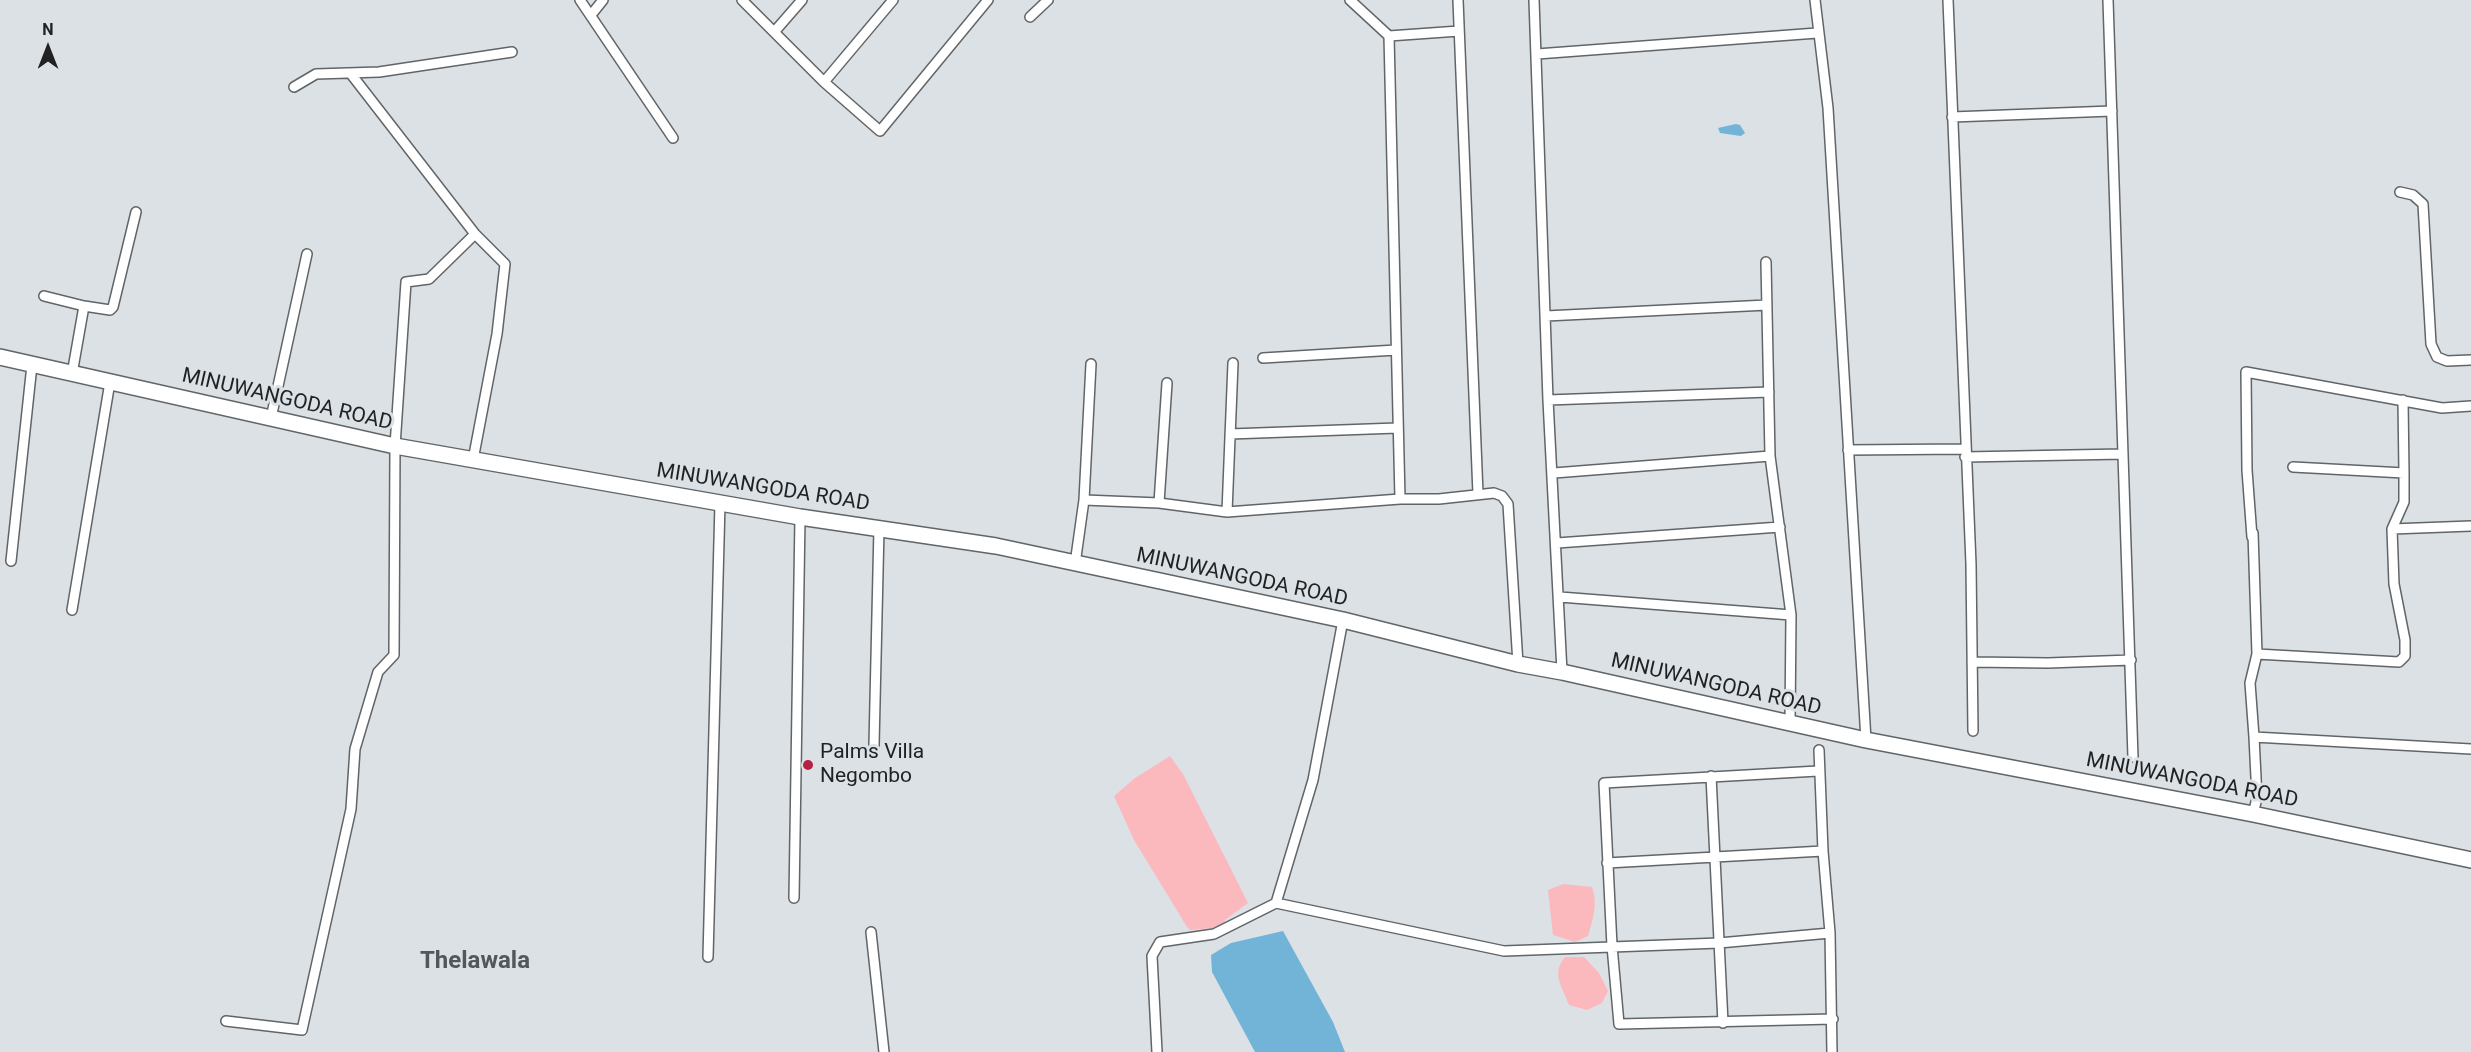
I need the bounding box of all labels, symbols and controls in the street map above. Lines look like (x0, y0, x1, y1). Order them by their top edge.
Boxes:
north arrow (18, 18, 78, 78)
text: N (42, 20, 54, 39)
street label: MINUWANGODA ROAD (179, 363, 395, 437)
street label: MINUWANGODA ROAD (655, 459, 871, 517)
street label: MINUWANGODA ROAD (1134, 543, 1350, 613)
street label: MINUWANGODA ROAD (1608, 648, 1824, 722)
place label: Palms Villa Negombo (820, 740, 924, 790)
street label: MINUWANGODA ROAD (2084, 748, 2300, 814)
marker: Palms Villa Negombo (801, 758, 815, 772)
district label: Thelawala (420, 948, 530, 976)

